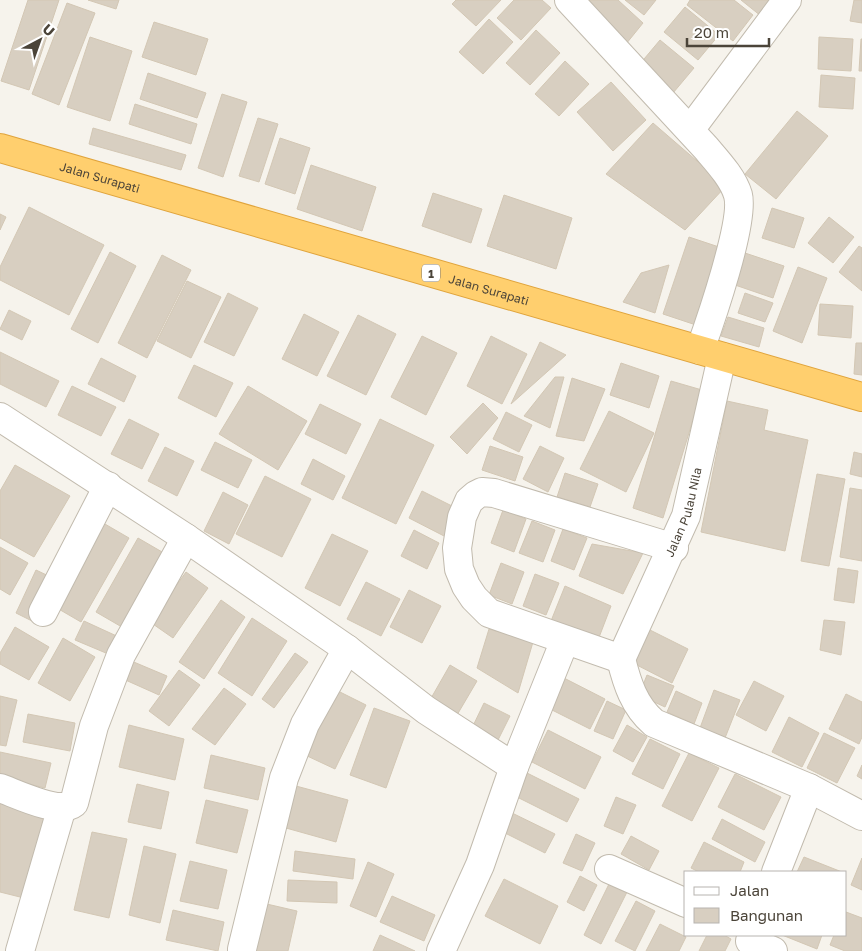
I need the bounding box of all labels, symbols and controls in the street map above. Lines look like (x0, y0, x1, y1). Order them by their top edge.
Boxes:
north arrow (15, 15, 65, 65)
scale bar (687, 15, 770, 47)
text: U (39, 20, 58, 40)
text: 20 m (694, 23, 729, 41)
street label: Jalan Surapati (58, 158, 142, 196)
road number: 1 (422, 264, 440, 282)
street label: Jalan Surapati (447, 271, 531, 308)
street label: Jalan Pulau Nila (661, 466, 704, 559)
legend (684, 871, 847, 936)
text: Jalan (730, 881, 769, 899)
text: Bangunan (730, 906, 803, 924)

